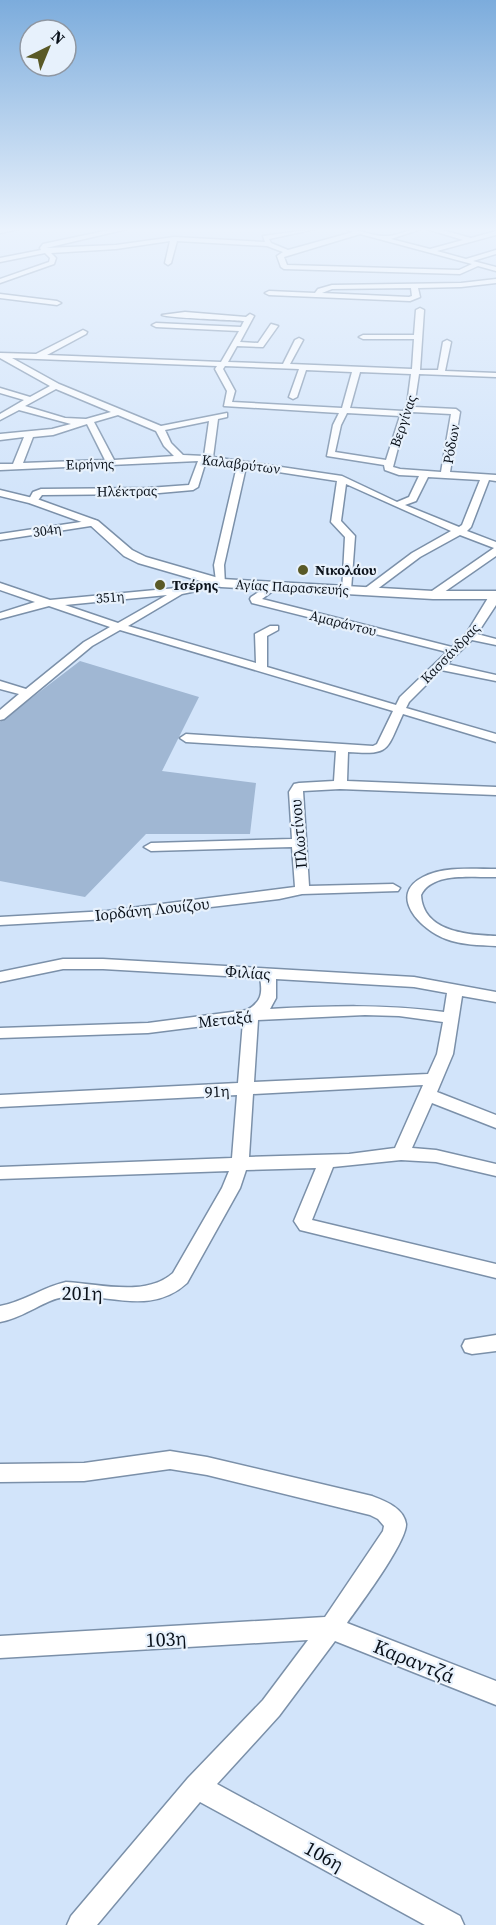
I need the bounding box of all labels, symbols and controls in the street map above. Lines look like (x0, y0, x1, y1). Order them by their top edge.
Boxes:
north arrow (18, 18, 78, 78)
text: N (46, 25, 70, 49)
street label: Βεργίνας (385, 392, 421, 450)
street label: Ρόδων (438, 422, 464, 465)
street label: Καλαβρύτων (201, 449, 281, 479)
street label: Ειρήνης (65, 454, 115, 474)
street label: Ηλέκτρας (97, 480, 157, 502)
street label: 304η (31, 518, 63, 542)
place label: Νικολάου (315, 560, 377, 580)
marker: Νικολάου (296, 563, 310, 577)
street label: Αγίας Παρασκευής (235, 574, 349, 600)
place label: Τσέρης (172, 575, 219, 595)
marker: Τσέρης (153, 578, 167, 592)
street label: 351η (95, 586, 125, 608)
street label: Αμαράντου (307, 605, 379, 641)
street label: Κασσάνδρας (416, 618, 484, 688)
street label: Πλωτίνου (284, 798, 312, 870)
street label: Ιορδάνη Λουίζου (94, 892, 210, 926)
street label: Φιλίας (225, 959, 271, 985)
street label: Μεταξά (197, 1005, 253, 1033)
street label: 91η (204, 1079, 230, 1103)
street label: 201η (61, 1279, 103, 1307)
street label: 103η (145, 1624, 187, 1654)
street label: Καραντζά (369, 1632, 459, 1690)
street label: 106η (299, 1834, 349, 1878)

